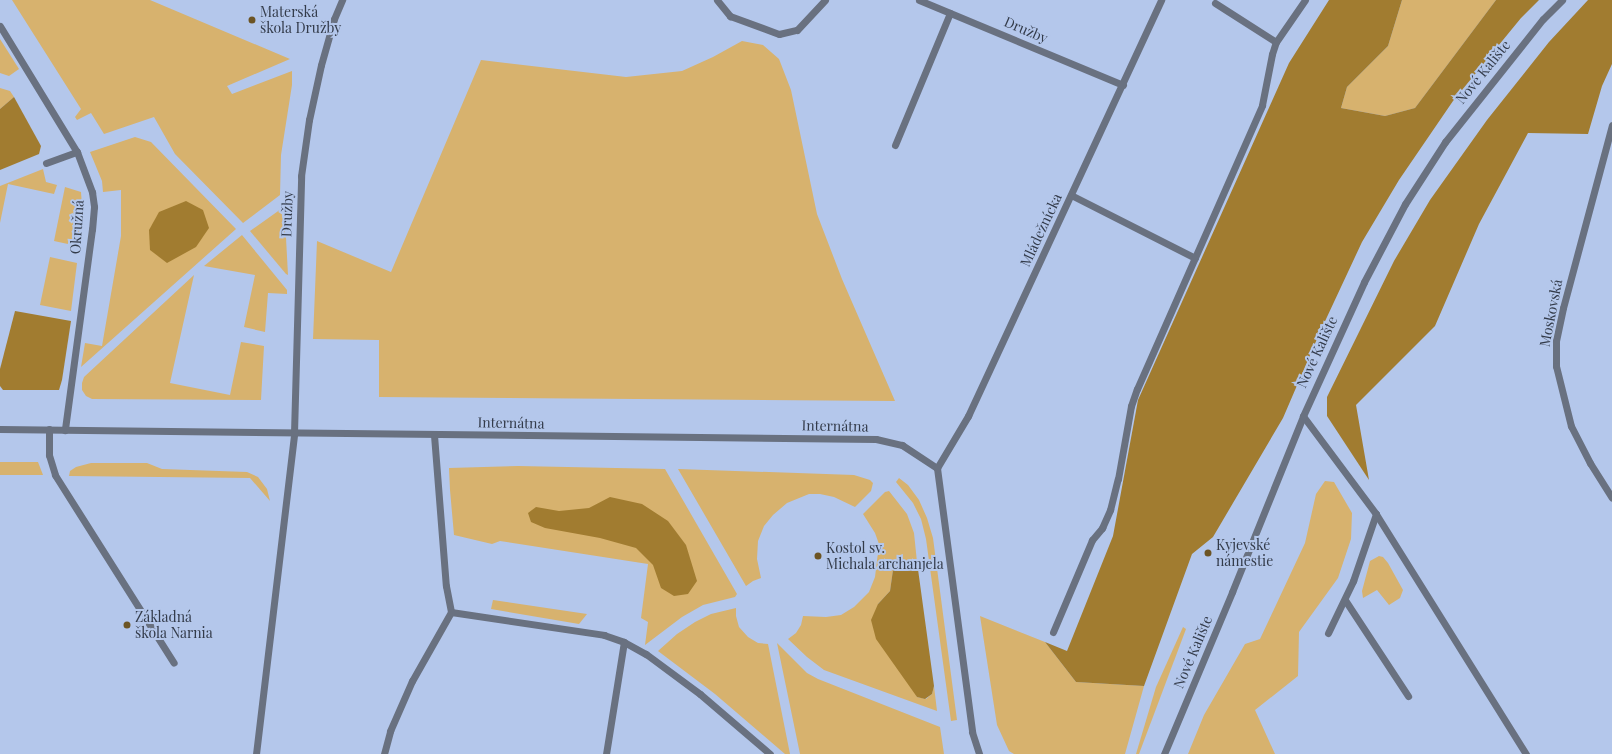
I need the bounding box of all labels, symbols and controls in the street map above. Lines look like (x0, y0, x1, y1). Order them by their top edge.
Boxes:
place label: Materská škola Družby (260, 4, 342, 36)
street label: Družby (1002, 13, 1050, 47)
marker: Materská škola Družby (247, 15, 257, 25)
street label: Nové Kalište (1452, 37, 1514, 107)
street label: Družby (278, 191, 296, 237)
street label: Mládežnícka (1017, 191, 1065, 269)
street label: Okružná (67, 199, 87, 255)
street label: Moskovská (1536, 278, 1566, 348)
street label: Nové Kalište (1293, 314, 1341, 390)
street label: Internátna (477, 414, 545, 432)
street label: Internátna (801, 417, 869, 435)
place label: Kyjevské námestie (1216, 537, 1273, 570)
place label: Kostol sv. Michala archanjela (826, 540, 944, 572)
marker: Kyjevské námestie (1203, 548, 1213, 558)
marker: Kostol sv. Michala archanjela (813, 551, 823, 561)
place label: Základná škola Narnia (135, 609, 213, 642)
street label: Nové Kalište (1170, 613, 1216, 691)
marker: Základná škola Narnia (122, 620, 132, 630)

